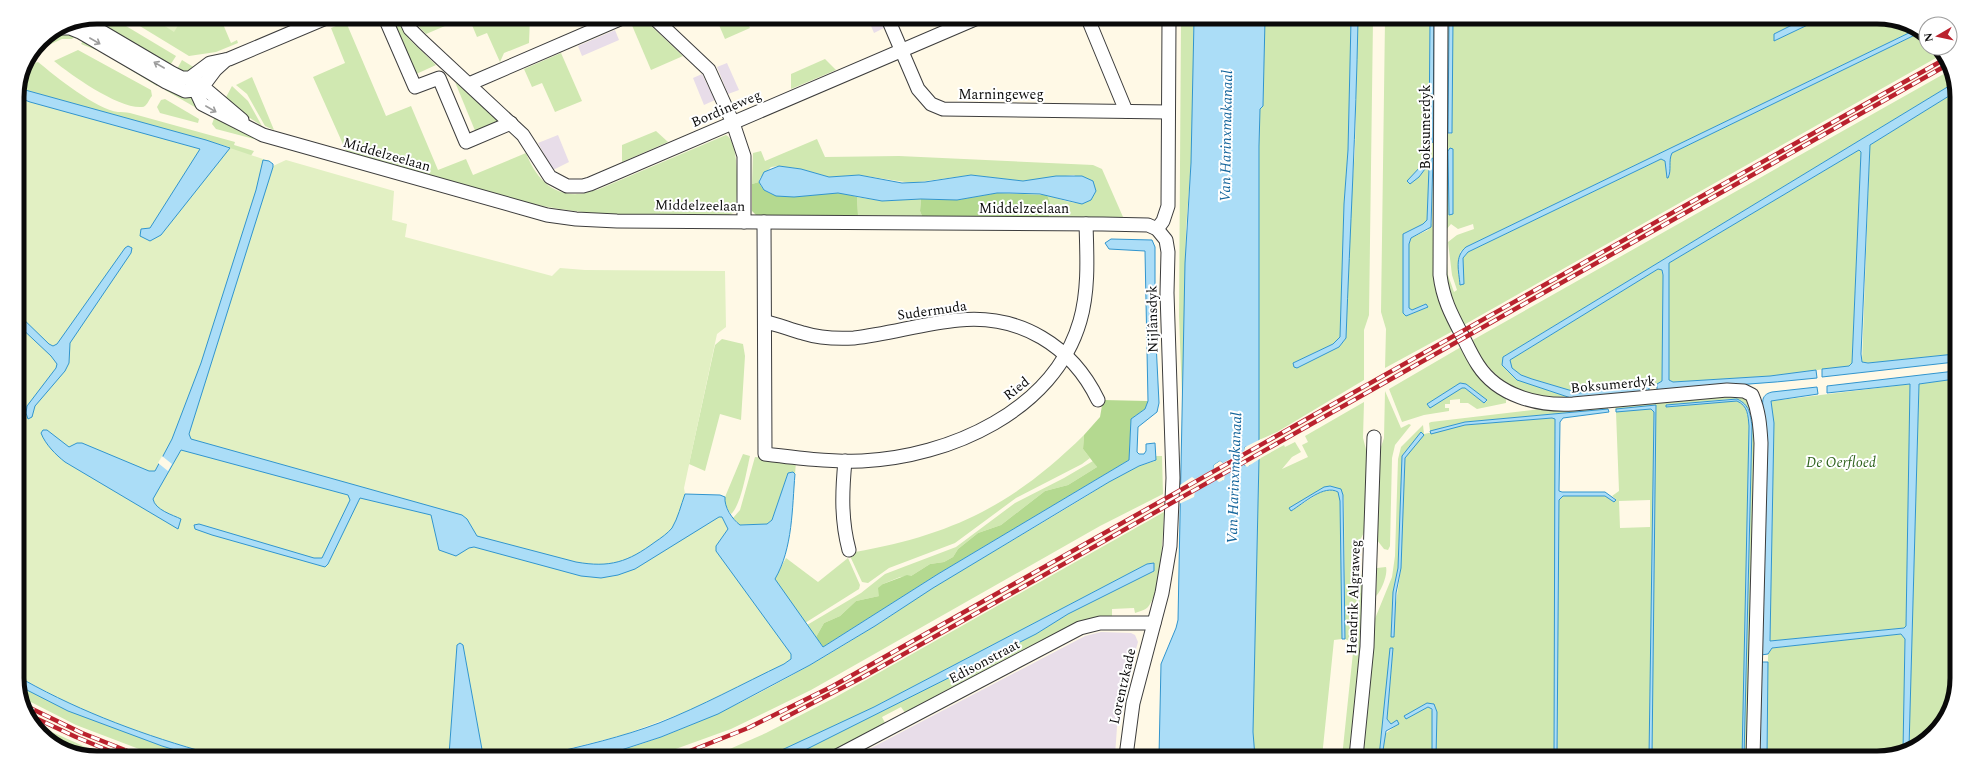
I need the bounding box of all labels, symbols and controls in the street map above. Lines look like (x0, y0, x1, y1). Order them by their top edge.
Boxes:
north arrow (1918, 16, 1958, 56)
text: N (1920, 32, 1938, 43)
one-way arrow (89, 37, 101, 45)
one-way arrow (153, 61, 165, 69)
water label: Van Harinxmakanaal (1214, 70, 1239, 202)
street label: Bordineweg (688, 84, 765, 133)
street label: Marningeweg (958, 84, 1044, 105)
street label: Boksumerdyk (1415, 84, 1436, 170)
one-way arrow (205, 106, 217, 114)
street label: Middelzeelaan (340, 132, 433, 177)
street label: Middelzeelaan (655, 194, 745, 217)
street label: Middelzeelaan (979, 198, 1069, 219)
street label: Nijlânsdyk (1141, 285, 1164, 353)
street label: Sudermuda (896, 295, 968, 326)
street label: Boksumerdyk (1570, 370, 1657, 399)
street label: Ried (999, 371, 1034, 405)
water label: Van Harinxmakanaal (1221, 412, 1248, 544)
park label: De Oerfloed (1806, 452, 1876, 473)
street label: Hendrik Algraweg (1341, 539, 1366, 655)
street label: Edisonstraat (945, 634, 1024, 689)
street label: Lorentzkade (1104, 646, 1141, 726)

